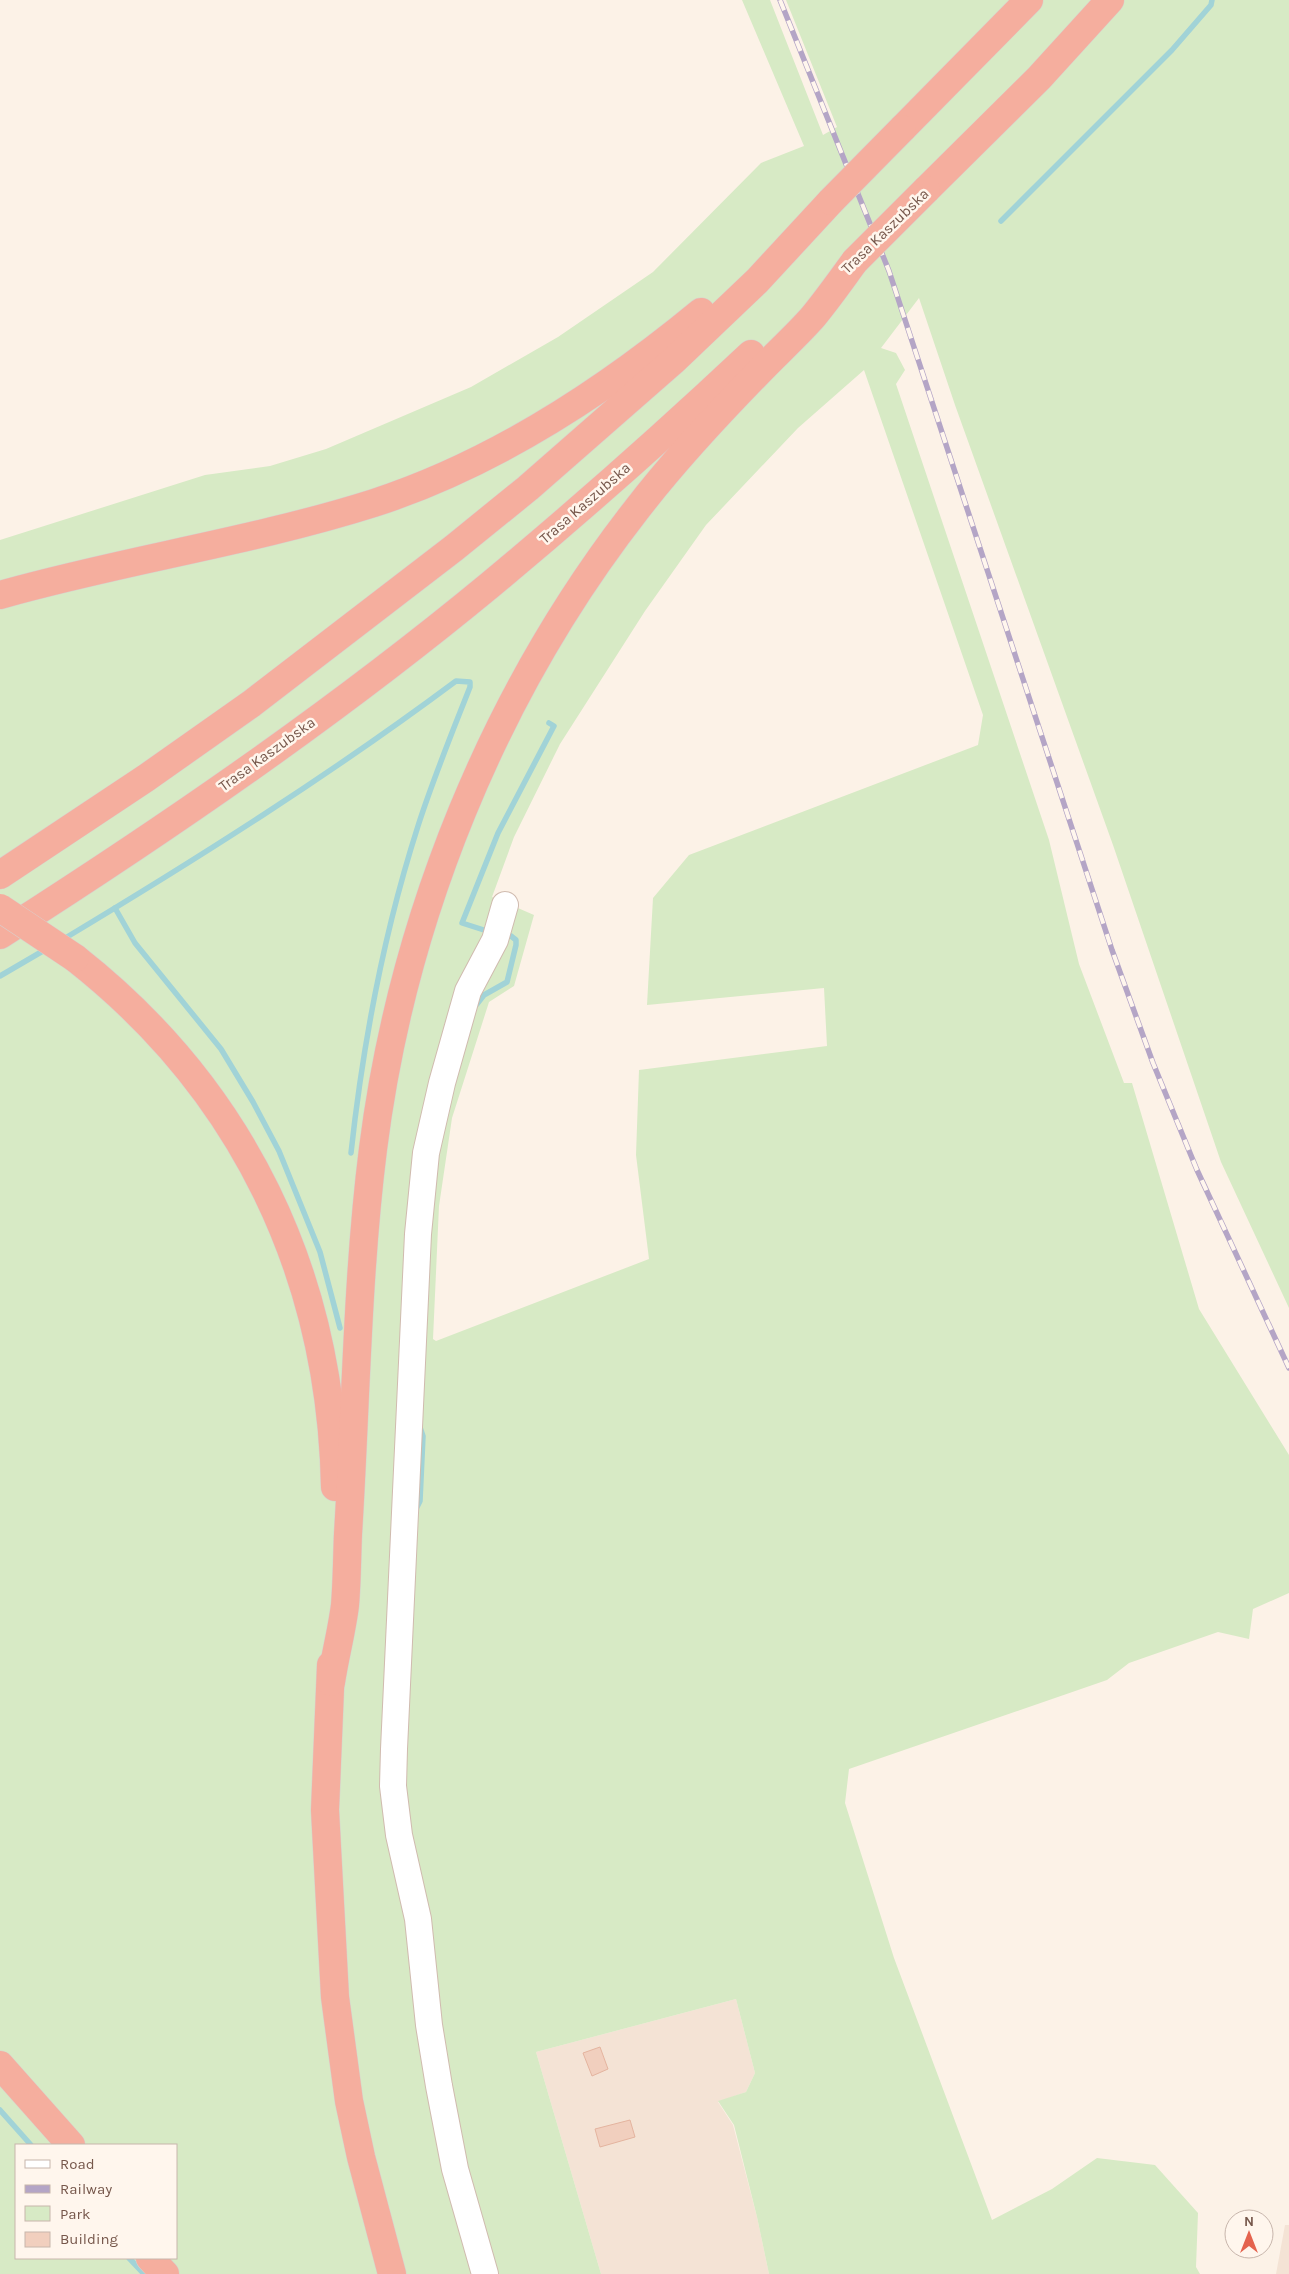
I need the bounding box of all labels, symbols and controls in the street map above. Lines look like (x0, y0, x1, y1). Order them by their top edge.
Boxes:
street label: Trasa Kaszubska (837, 185, 933, 277)
street label: Trasa Kaszubska (536, 459, 634, 547)
street label: Trasa Kaszubska (215, 713, 319, 795)
legend (15, 2144, 178, 2259)
text: Road (60, 2155, 95, 2173)
text: Railway (60, 2180, 112, 2198)
text: Park (60, 2205, 90, 2223)
north arrow (1224, 2209, 1274, 2259)
text: N (1244, 2213, 1254, 2230)
text: Building (60, 2230, 118, 2248)

